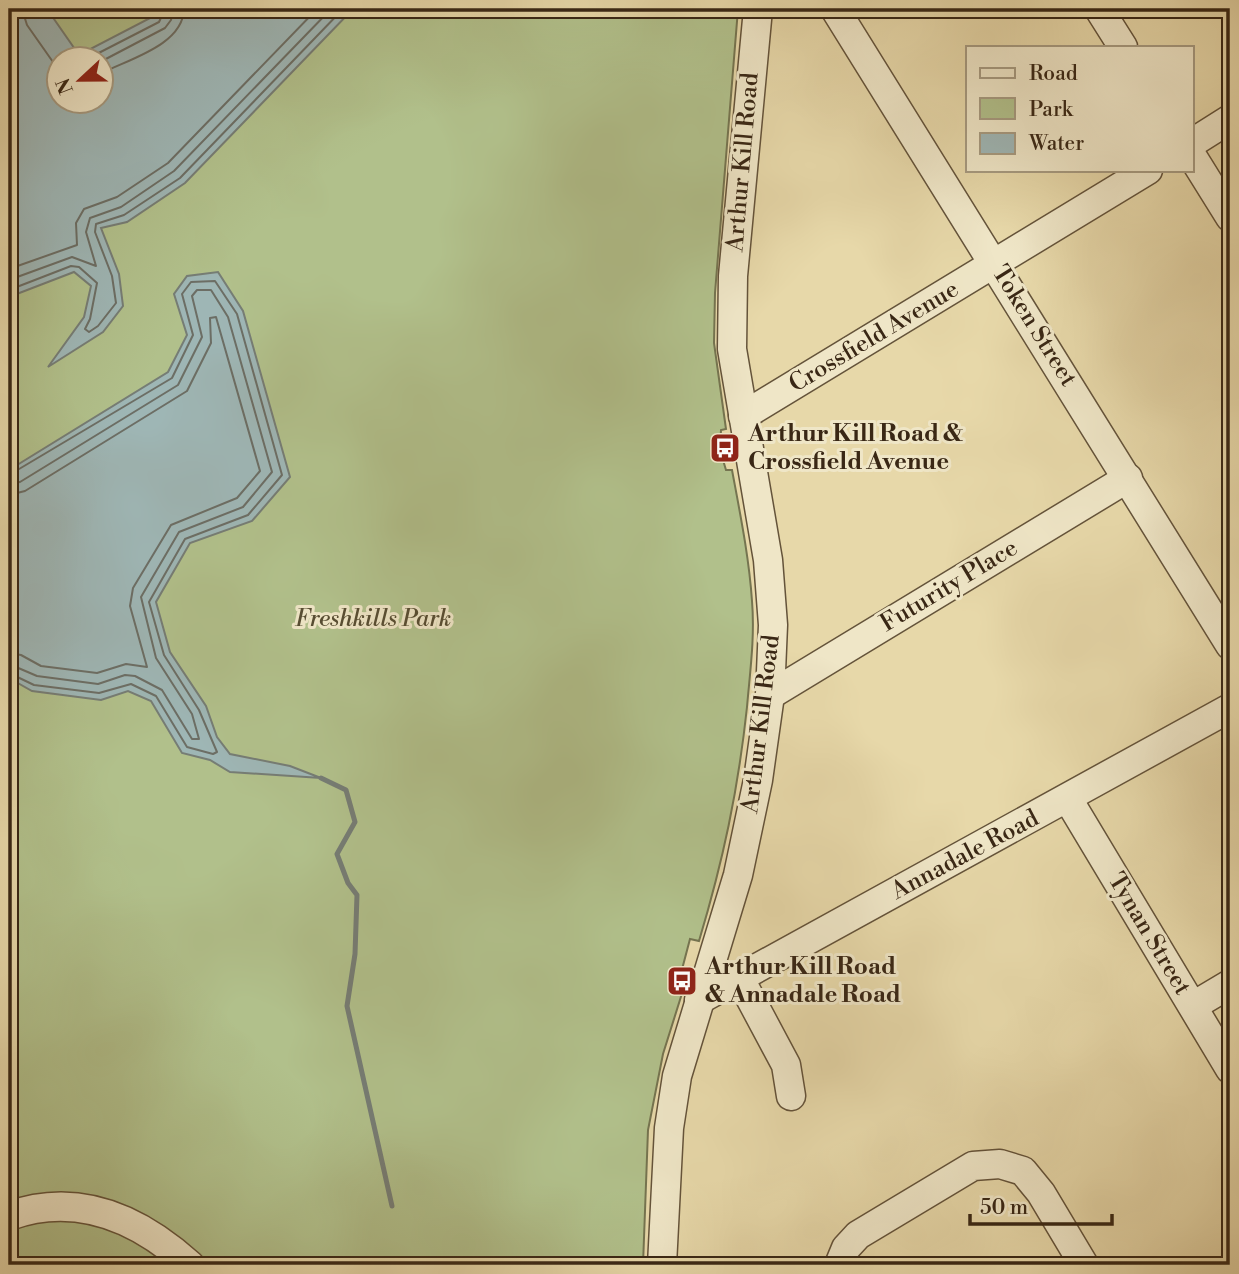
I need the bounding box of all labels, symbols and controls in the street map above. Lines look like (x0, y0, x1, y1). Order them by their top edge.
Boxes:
north arrow (46, 46, 116, 116)
legend (966, 46, 1194, 172)
text: Road (1029, 61, 1078, 87)
street label: Arthur Kill Road (720, 71, 766, 254)
text: N (51, 75, 79, 97)
text: Park (1029, 97, 1074, 123)
text: Water (1028, 131, 1084, 157)
street label: Token Street (985, 260, 1083, 393)
street label: Crossfield Avenue (784, 275, 964, 399)
place label: Arthur Kill Road & Crossfield Avenue (747, 419, 963, 477)
bus stop icon: Arthur Kill Road & Crossfield Avenue (708, 431, 742, 465)
street label: Futurity Place (875, 533, 1023, 639)
park label: Freshkills Park (295, 604, 451, 634)
street label: Arthur Kill Road (735, 633, 787, 816)
street label: Annadale Road (885, 803, 1044, 907)
street label: Tynan Street (1101, 867, 1197, 1001)
place label: Arthur Kill Road & Annadale Road (704, 952, 901, 1010)
bus stop icon: Arthur Kill Road & Annadale Road (665, 964, 699, 998)
scale bar (970, 1183, 1111, 1227)
text: 50 m (980, 1195, 1028, 1221)

